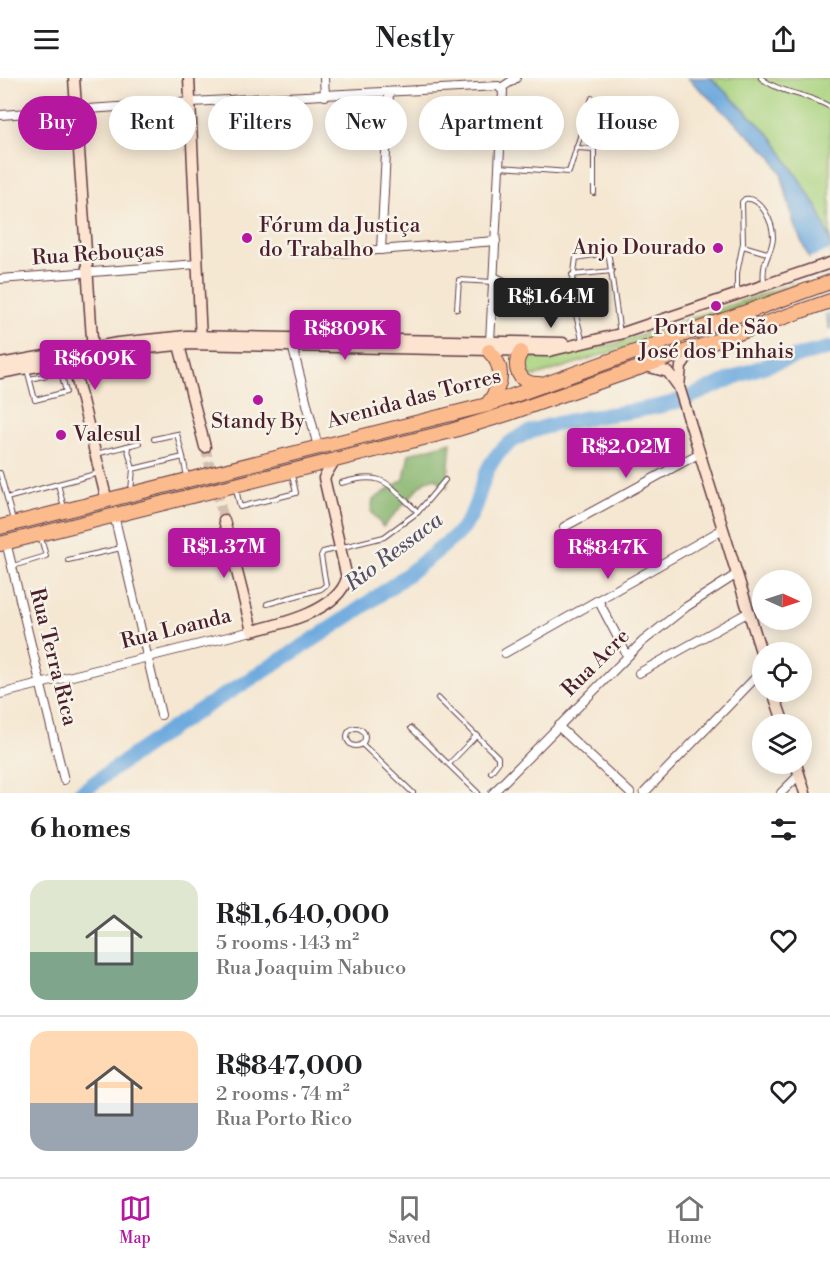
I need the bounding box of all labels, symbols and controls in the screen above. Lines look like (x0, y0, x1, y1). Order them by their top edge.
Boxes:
text: Nestly (376, 22, 454, 56)
icon: menu (30, 23, 63, 56)
icon: share (767, 23, 800, 56)
chip: Buy (18, 96, 97, 150)
chip: Rent (109, 96, 196, 150)
chip: Filters (208, 96, 313, 150)
chip: New (325, 96, 407, 150)
chip: Apartment (419, 96, 564, 150)
chip: House (576, 96, 679, 150)
place label: Fórum da Justiça do Trabalho (259, 213, 421, 263)
marker: Fórum da Justiça do Trabalho (240, 231, 254, 245)
place label: Anjo Dourado (572, 235, 706, 261)
street label: Rua Rebouças (31, 236, 165, 272)
marker: Anjo Dourado (711, 241, 725, 255)
pin: R$1.64M (496, 278, 606, 329)
text: R$1.64M (508, 285, 594, 310)
marker: Portal de São José dos Pinhais (709, 299, 723, 313)
pin: R$809K (296, 310, 394, 361)
place label: Portal de São José dos Pinhais (637, 315, 794, 365)
text: R$809K (304, 317, 386, 342)
pin: R$609K (46, 340, 144, 391)
text: R$609K (54, 347, 136, 372)
street label: Avenida das Torres (323, 363, 504, 435)
marker: Standy By (251, 393, 265, 407)
place label: Standy By (211, 409, 306, 435)
place label: Valesul (72, 422, 141, 448)
marker: Valesul (54, 428, 68, 442)
pin: R$2.02M (571, 428, 681, 479)
text: R$2.02M (581, 435, 671, 460)
water label: Rio Ressaca (339, 506, 449, 598)
pin: R$1.37M (169, 528, 279, 579)
pin: R$847K (559, 529, 657, 580)
text: R$1.37M (182, 535, 266, 560)
text: R$847K (568, 536, 648, 561)
north arrow (752, 570, 812, 630)
map controls (752, 570, 812, 774)
street label: Rua Terra Rica (23, 585, 83, 729)
street label: Rua Loanda (118, 603, 234, 655)
street label: Rua Acre (557, 624, 635, 702)
button: locate (752, 642, 812, 702)
button: layers (752, 714, 812, 774)
text: 6 homes (30, 813, 131, 845)
icon: filters (767, 813, 800, 846)
text: R$1,640,000 (216, 899, 389, 931)
icon: home (78, 904, 150, 976)
icon: heart (767, 924, 800, 957)
text: 5 rooms · 143 m² (216, 931, 359, 956)
text: Rua Joaquim Nabuco (216, 956, 406, 981)
text: R$847,000 (216, 1050, 363, 1082)
icon: home (78, 1055, 150, 1127)
icon: heart (767, 1075, 800, 1108)
text: 2 rooms · 74 m² (216, 1082, 350, 1107)
text: Rua Porto Rico (216, 1107, 352, 1132)
tab: Map (119, 1192, 152, 1248)
tab: Saved (389, 1192, 431, 1248)
tab: Home (668, 1192, 711, 1248)

